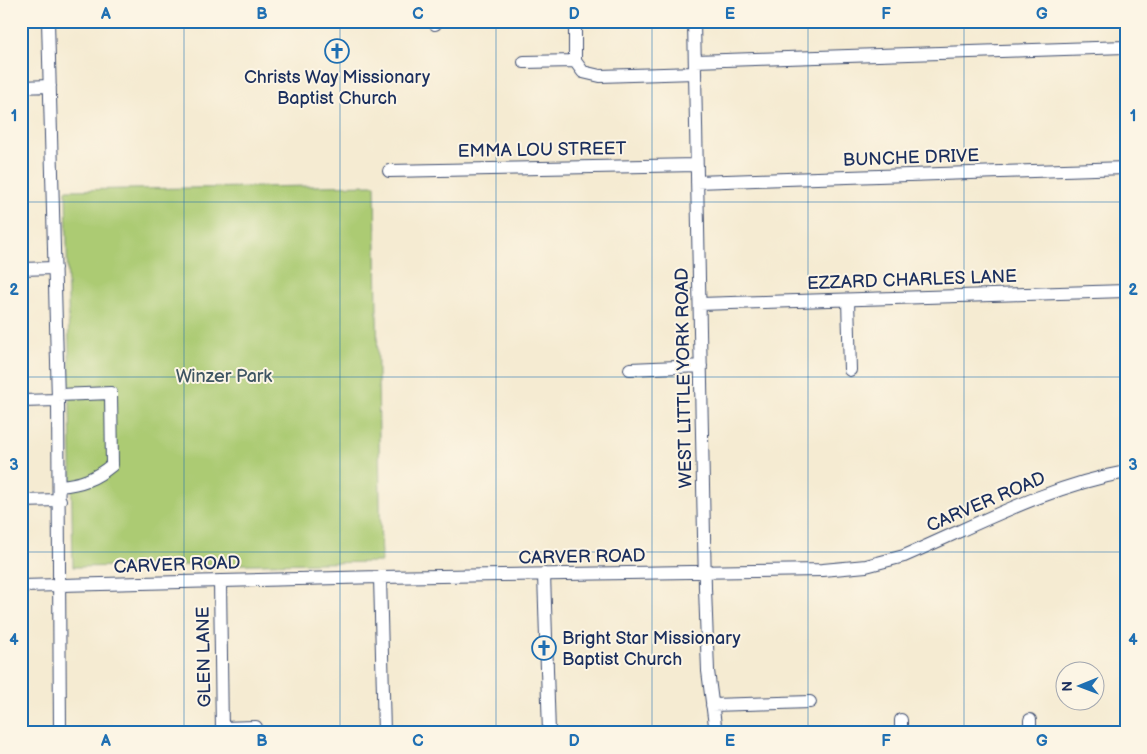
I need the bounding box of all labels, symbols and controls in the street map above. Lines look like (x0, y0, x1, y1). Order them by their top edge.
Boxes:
text: A (100, 5, 111, 24)
text: B (256, 5, 268, 24)
text: C (412, 5, 424, 24)
text: D (568, 5, 580, 24)
text: E (725, 5, 735, 24)
text: F (881, 5, 891, 24)
text: G (1036, 5, 1048, 24)
church icon: Christs Way Missionary Baptist Church (324, 38, 350, 64)
place label: Christs Way Missionary Baptist Church (244, 67, 431, 109)
text: 1 (11, 107, 17, 126)
text: 1 (1130, 107, 1136, 126)
street label: EMMA LOU STREET (457, 138, 627, 162)
street label: BUNCHE DRIVE (843, 145, 980, 171)
street label: EZZARD CHARLES LANE (807, 266, 1018, 294)
street label: WEST LITTLE YORK ROAD (672, 267, 696, 489)
text: 2 (9, 281, 19, 300)
text: 2 (1128, 281, 1138, 300)
park label: Winzer Park (176, 366, 272, 387)
text: 3 (9, 456, 19, 475)
text: 3 (1128, 456, 1138, 475)
street label: CARVER ROAD (923, 467, 1049, 537)
street label: CARVER ROAD (518, 545, 646, 569)
street label: CARVER ROAD (113, 552, 241, 578)
street label: GLEN LANE (193, 606, 215, 708)
place label: Bright Star Missionary Baptist Church (562, 628, 742, 670)
text: 4 (9, 631, 19, 650)
text: 4 (1128, 631, 1138, 650)
church icon: Bright Star Missionary Baptist Church (531, 635, 557, 661)
north arrow (1054, 662, 1104, 712)
text: N (1059, 681, 1076, 692)
text: A (100, 732, 111, 751)
text: B (256, 732, 268, 751)
text: C (412, 732, 424, 751)
text: D (568, 732, 580, 751)
text: E (725, 732, 735, 751)
text: F (881, 732, 891, 751)
text: G (1036, 732, 1048, 751)

